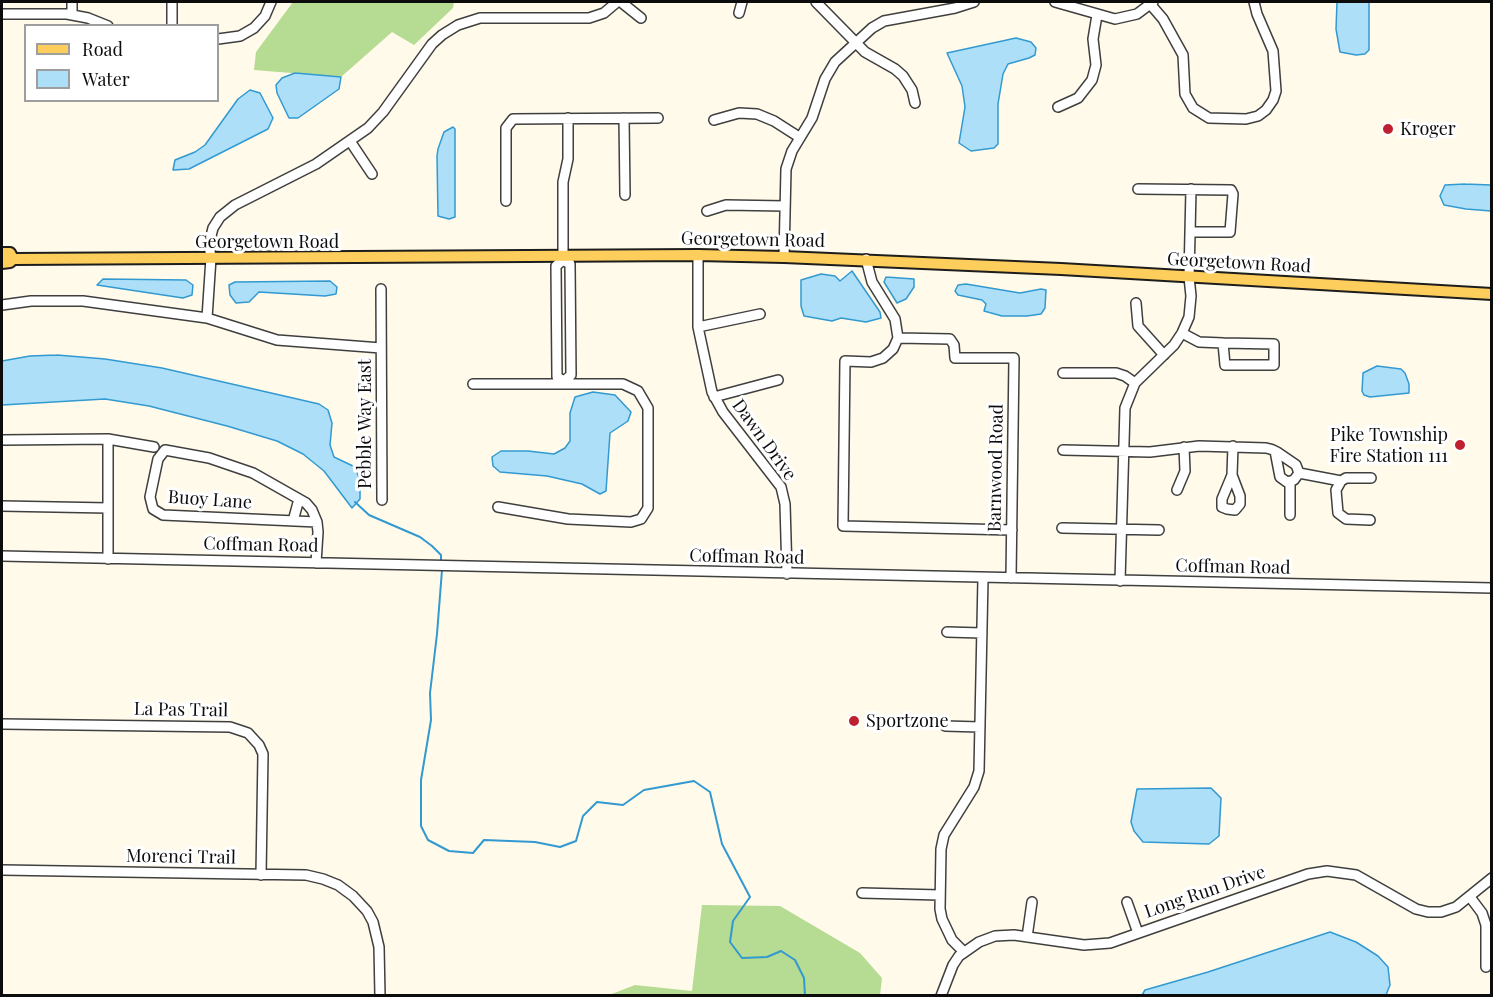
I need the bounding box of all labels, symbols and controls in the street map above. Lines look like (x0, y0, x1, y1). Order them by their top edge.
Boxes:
legend (24, 24, 219, 102)
text: Road (82, 37, 123, 61)
text: Water (82, 67, 130, 91)
place label: Kroger (1400, 118, 1456, 140)
marker: Kroger (1381, 122, 1395, 136)
street label: Georgetown Road (681, 228, 825, 252)
street label: Georgetown Road (195, 231, 339, 253)
street label: Georgetown Road (1166, 248, 1312, 278)
street label: Pebble Way East (354, 359, 376, 489)
street label: Dawn Drive (727, 395, 801, 485)
street label: Barnwood Road (984, 404, 1008, 532)
place label: Pike Township Fire Station 111 (1329, 424, 1448, 466)
marker: Pike Township Fire Station 111 (1453, 438, 1467, 452)
street label: Buoy Lane (167, 486, 253, 514)
street label: Coffman Road (203, 533, 319, 557)
street label: Coffman Road (689, 545, 805, 569)
street label: Coffman Road (1175, 555, 1291, 579)
street label: La Pas Trail (134, 698, 228, 722)
place label: Sportzone (866, 710, 949, 732)
marker: Sportzone (847, 714, 861, 728)
street label: Morenci Trail (126, 845, 236, 869)
street label: Long Run Drive (1142, 861, 1268, 923)

